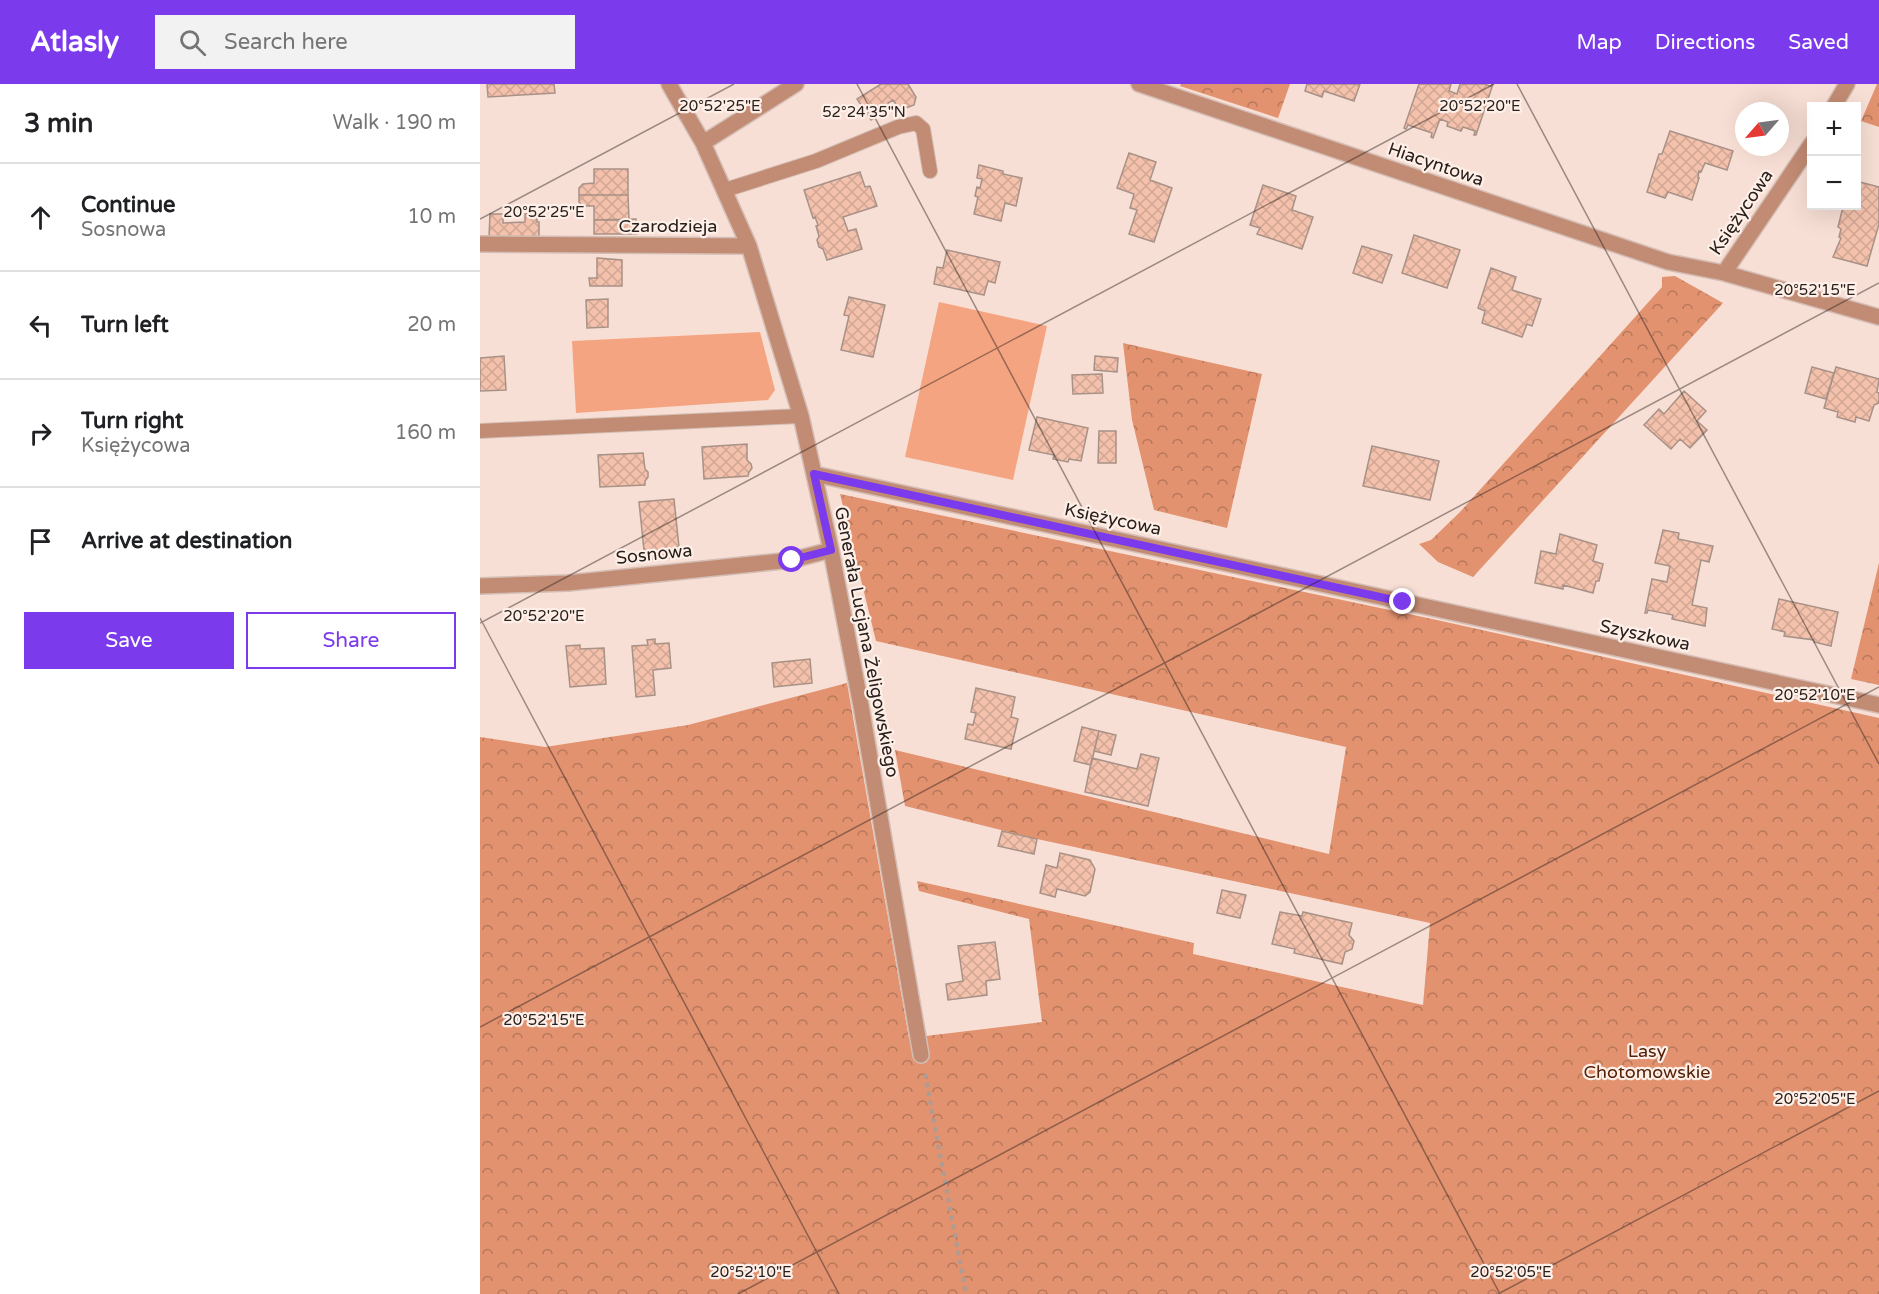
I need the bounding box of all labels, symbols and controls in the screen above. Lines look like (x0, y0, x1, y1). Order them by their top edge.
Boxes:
search box (155, 15, 575, 69)
text: Atlasly (30, 25, 119, 59)
icon: search (176, 26, 209, 59)
text: Search here (224, 29, 348, 55)
text: Map (1576, 30, 1622, 55)
text: Directions (1655, 30, 1755, 55)
text: Saved (1788, 30, 1849, 55)
text: 20°52'25"E (679, 97, 761, 115)
text: 20°52'20"E (1439, 97, 1521, 115)
north arrow (1735, 102, 1789, 156)
map controls (1807, 102, 1861, 210)
button: + (1807, 102, 1861, 156)
text: 52°24'35"N (822, 103, 906, 121)
text: 3 min (24, 108, 93, 139)
text: Walk · 190 m (333, 111, 456, 135)
street label: Hiacyntowa (1385, 137, 1487, 191)
button: − (1807, 156, 1861, 210)
street label: Księżycowa (1704, 165, 1778, 259)
text: Continue (81, 192, 176, 218)
icon: ahead (24, 201, 57, 234)
text: 20°52'25"E (503, 203, 585, 221)
text: 10 m (407, 205, 456, 229)
street label: Czarodzieja (619, 215, 717, 237)
text: Sosnowa (81, 218, 166, 242)
text: 20°52'15"E (1774, 281, 1856, 299)
icon: left (24, 309, 57, 342)
text: Turn left (81, 312, 169, 338)
text: 20 m (407, 313, 456, 337)
text: Turn right (81, 408, 183, 434)
icon: right (24, 417, 57, 450)
text: 160 m (395, 421, 456, 445)
text: Księżycowa (81, 434, 190, 458)
street label: Księżycowa (1063, 498, 1163, 540)
street label: Generała Lucjana Żeligowskiego (830, 505, 904, 779)
icon: arrive (24, 525, 57, 558)
text: Arrive at destination (81, 528, 292, 554)
street label: Sosnowa (615, 539, 693, 569)
route start (778, 546, 804, 572)
route end (1389, 588, 1415, 614)
text: 20°52'20"E (503, 607, 585, 625)
button: Save (24, 612, 234, 669)
button: Share (246, 612, 456, 669)
street label: Szyszkowa (1598, 615, 1692, 655)
text: 20°52'10"E (1774, 686, 1856, 704)
text: 20°52'15"E (503, 1011, 585, 1029)
park label: Lasy Chotomowskie (1584, 1040, 1710, 1083)
text: 20°52'05"E (1774, 1090, 1856, 1108)
text: 20°52'10"E (710, 1263, 792, 1281)
text: 20°52'05"E (1470, 1263, 1552, 1281)

